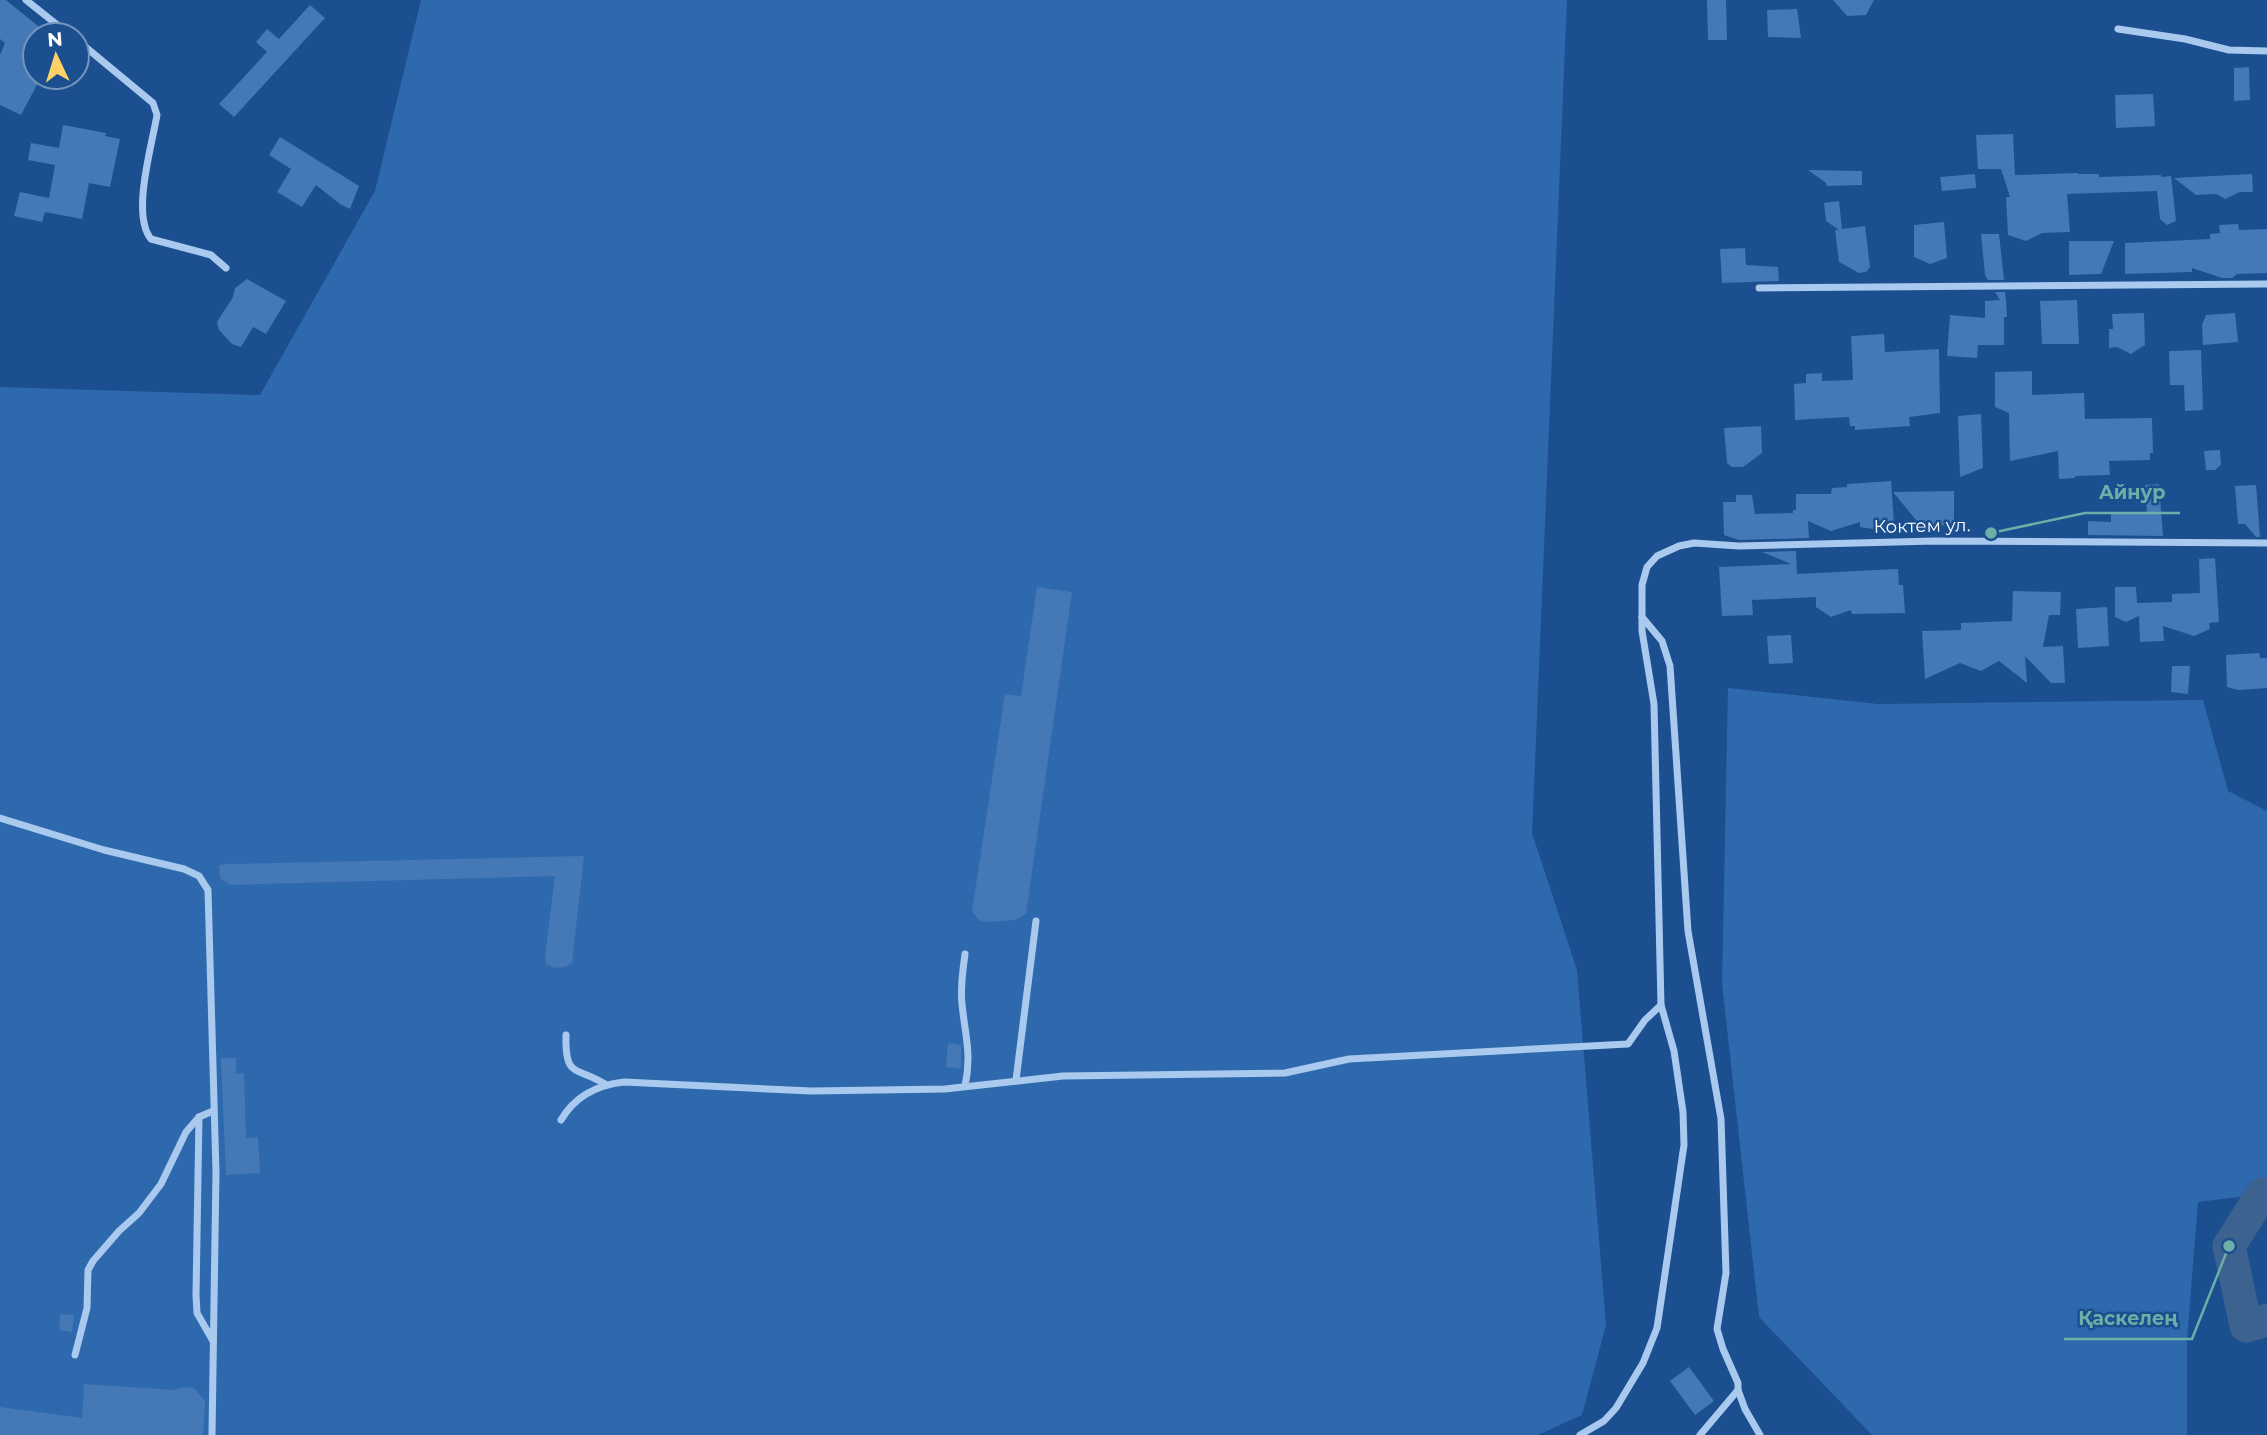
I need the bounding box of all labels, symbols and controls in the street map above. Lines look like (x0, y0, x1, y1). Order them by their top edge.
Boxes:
north arrow (21, 21, 91, 91)
text: N (46, 28, 63, 52)
callout: Айнур (2085, 473, 2180, 513)
text: Айнур (2099, 481, 2165, 504)
street label: Коктем ул. (1873, 514, 1971, 538)
callout: Қаскелең (2064, 1299, 2192, 1339)
text: Қаскелең (2078, 1307, 2178, 1330)

